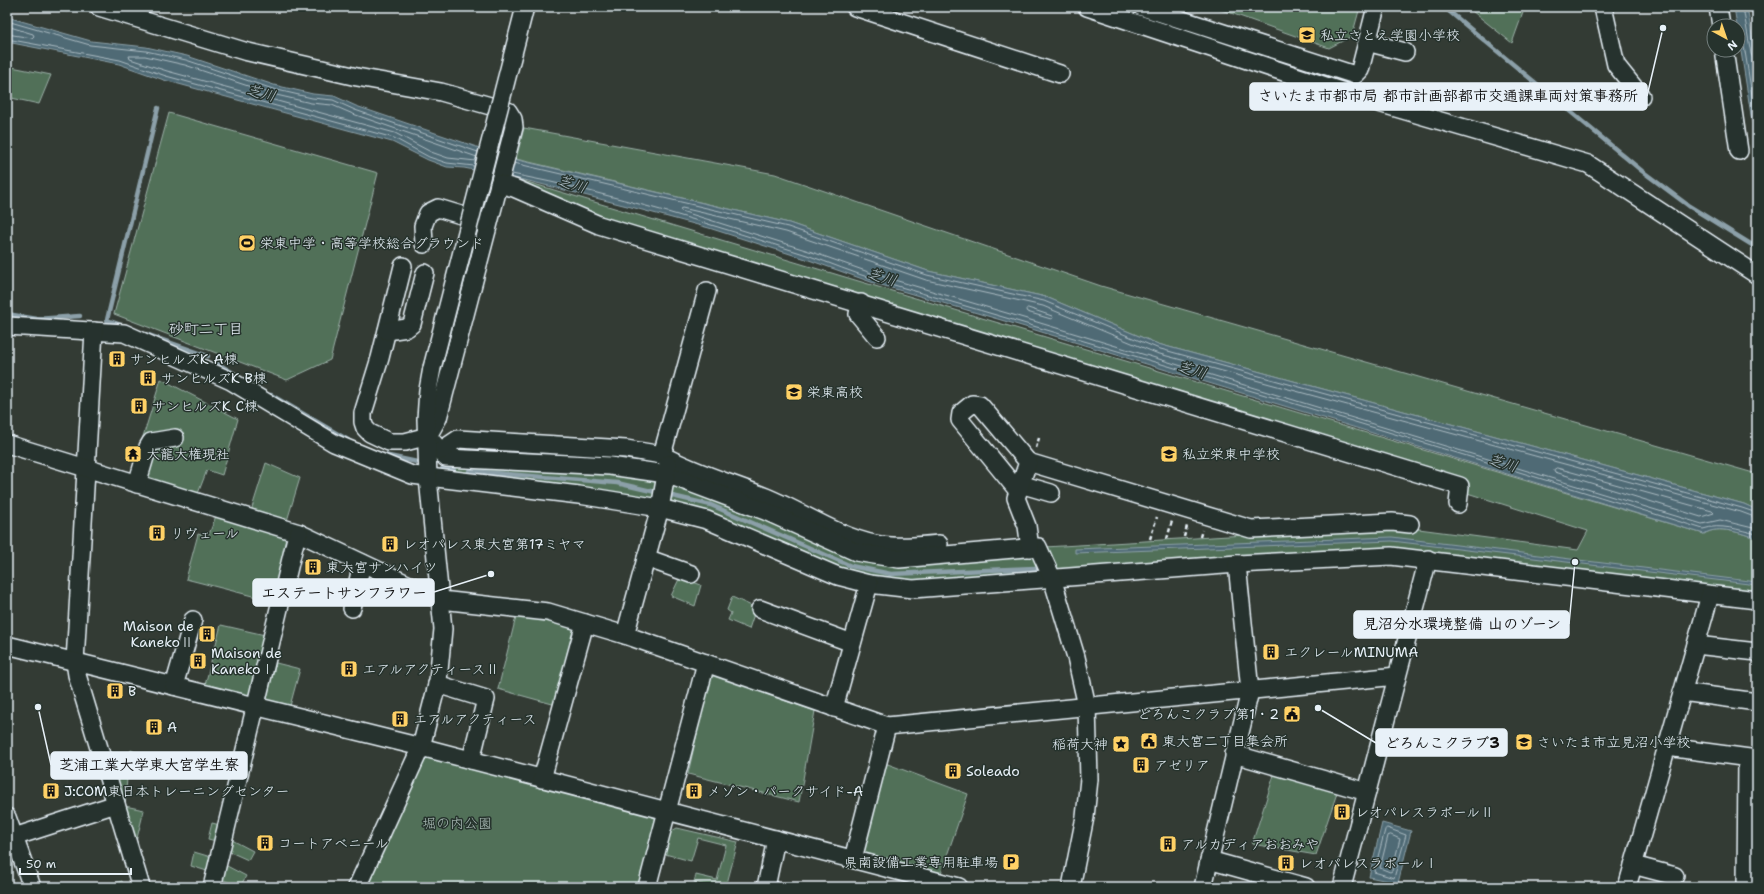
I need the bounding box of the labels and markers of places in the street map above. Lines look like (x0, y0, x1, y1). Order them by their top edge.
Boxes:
school or university icon: 私立さとえ学園小学校 (1297, 25, 1317, 45)
place label: 私立さとえ学園小学校 (1320, 26, 1460, 44)
callout: さいたま市都市局 都市計画部都市交通課車両対策事務所 (1250, 83, 1647, 110)
sports icon: 栄東中学・高等学校総合グラウンド (237, 233, 257, 253)
place label: 栄東中学・高等学校総合グラウンド (260, 234, 484, 252)
building icon: サンヒルズK A棟 (107, 349, 127, 369)
place label: サンヒルズK A棟 (130, 350, 239, 368)
building icon: サンヒルズK B棟 (138, 368, 158, 388)
place label: サンヒルズK B棟 (161, 369, 268, 387)
school or university icon: 栄東高校 (784, 382, 804, 402)
place label: 栄東高校 (807, 383, 863, 401)
building icon: サンヒルズK C棟 (129, 396, 149, 416)
place label: サンヒルズK C棟 (152, 397, 259, 415)
temple icon: 大龍大権現社 (123, 444, 143, 464)
school or university icon: 私立栄東中学校 (1159, 444, 1179, 464)
place label: 大龍大権現社 (146, 445, 230, 463)
place label: 私立栄東中学校 (1182, 445, 1280, 463)
building icon: リヴェール (147, 523, 167, 543)
place label: リヴェール (170, 524, 239, 542)
building icon: レオパレス東大宮第17ミヤマ (380, 534, 400, 554)
place label: レオパレス東大宮第17ミヤマ (403, 535, 586, 553)
building icon: 東大宮サンハイツ (303, 557, 323, 577)
place label: 東大宮サンハイツ (326, 558, 437, 576)
callout: エステートサンフラワー (253, 579, 434, 606)
callout: 見沼分水環境整備 山のゾーン (1354, 611, 1569, 638)
place label: Maison de KanekoⅡ (123, 617, 194, 651)
building icon: Maison de KanekoⅡ (197, 624, 217, 644)
building icon: エクレールMINUMA (1261, 642, 1281, 662)
place label: エクレールMINUMA (1284, 643, 1418, 661)
place label: Maison de KanekoⅠ (211, 644, 282, 678)
building icon: Maison de KanekoⅠ (188, 651, 208, 671)
building icon: エアルアクティースⅡ (339, 659, 359, 679)
place label: エアルアクティースⅡ (362, 660, 499, 678)
building icon: B (105, 681, 125, 701)
place label: B (128, 682, 136, 700)
public building icon: どろんこクラブ第1・2 (1282, 704, 1302, 724)
place label: どろんこクラブ第1・2 (1137, 705, 1279, 723)
building icon: エアルアクティース (390, 709, 410, 729)
place label: エアルアクティース (413, 710, 536, 728)
building icon: A (144, 717, 164, 737)
place label: A (167, 718, 177, 736)
callout: どろんこクラブ3 (1376, 729, 1507, 756)
public building icon: 東大宮二丁目集会所 (1139, 731, 1159, 751)
place label: 東大宮二丁目集会所 (1162, 732, 1288, 750)
school or university icon: さいたま市立見沼小学校 (1514, 732, 1534, 752)
place label: さいたま市立見沼小学校 (1537, 733, 1690, 751)
place icon: 稲荷大神 (1111, 734, 1131, 754)
place label: 稲荷大神 (1052, 735, 1108, 753)
callout: 芝浦工業大学東大宮学生寮 (51, 752, 247, 779)
building icon: アゼリア (1131, 755, 1151, 775)
place label: アゼリア (1154, 756, 1210, 774)
building icon: Soleado (943, 761, 963, 781)
place label: Soleado (966, 762, 1020, 780)
building icon: J:COM東日本トレーニングセンター (41, 781, 61, 801)
building icon: メゾン・パークサイド-A (684, 781, 704, 801)
place label: J:COM東日本トレーニングセンター (64, 782, 289, 800)
place label: メゾン・パークサイド-A (707, 782, 863, 800)
building icon: レオパレスラポールⅡ (1332, 802, 1352, 822)
place label: レオパレスラポールⅡ (1355, 803, 1494, 821)
building icon: コートアベニール (255, 833, 275, 853)
place label: コートアベニール (278, 834, 389, 852)
building icon: アルカディアおおみや (1158, 834, 1178, 854)
place label: アルカディアおおみや (1181, 835, 1320, 853)
parking icon: 県南設備工業専用駐車場 (1001, 852, 1021, 872)
place label: 県南設備工業専用駐車場 (844, 853, 998, 871)
building icon: レオパレスラポールⅠ (1276, 853, 1296, 873)
place label: レオパレスラポールⅠ (1299, 854, 1438, 872)

